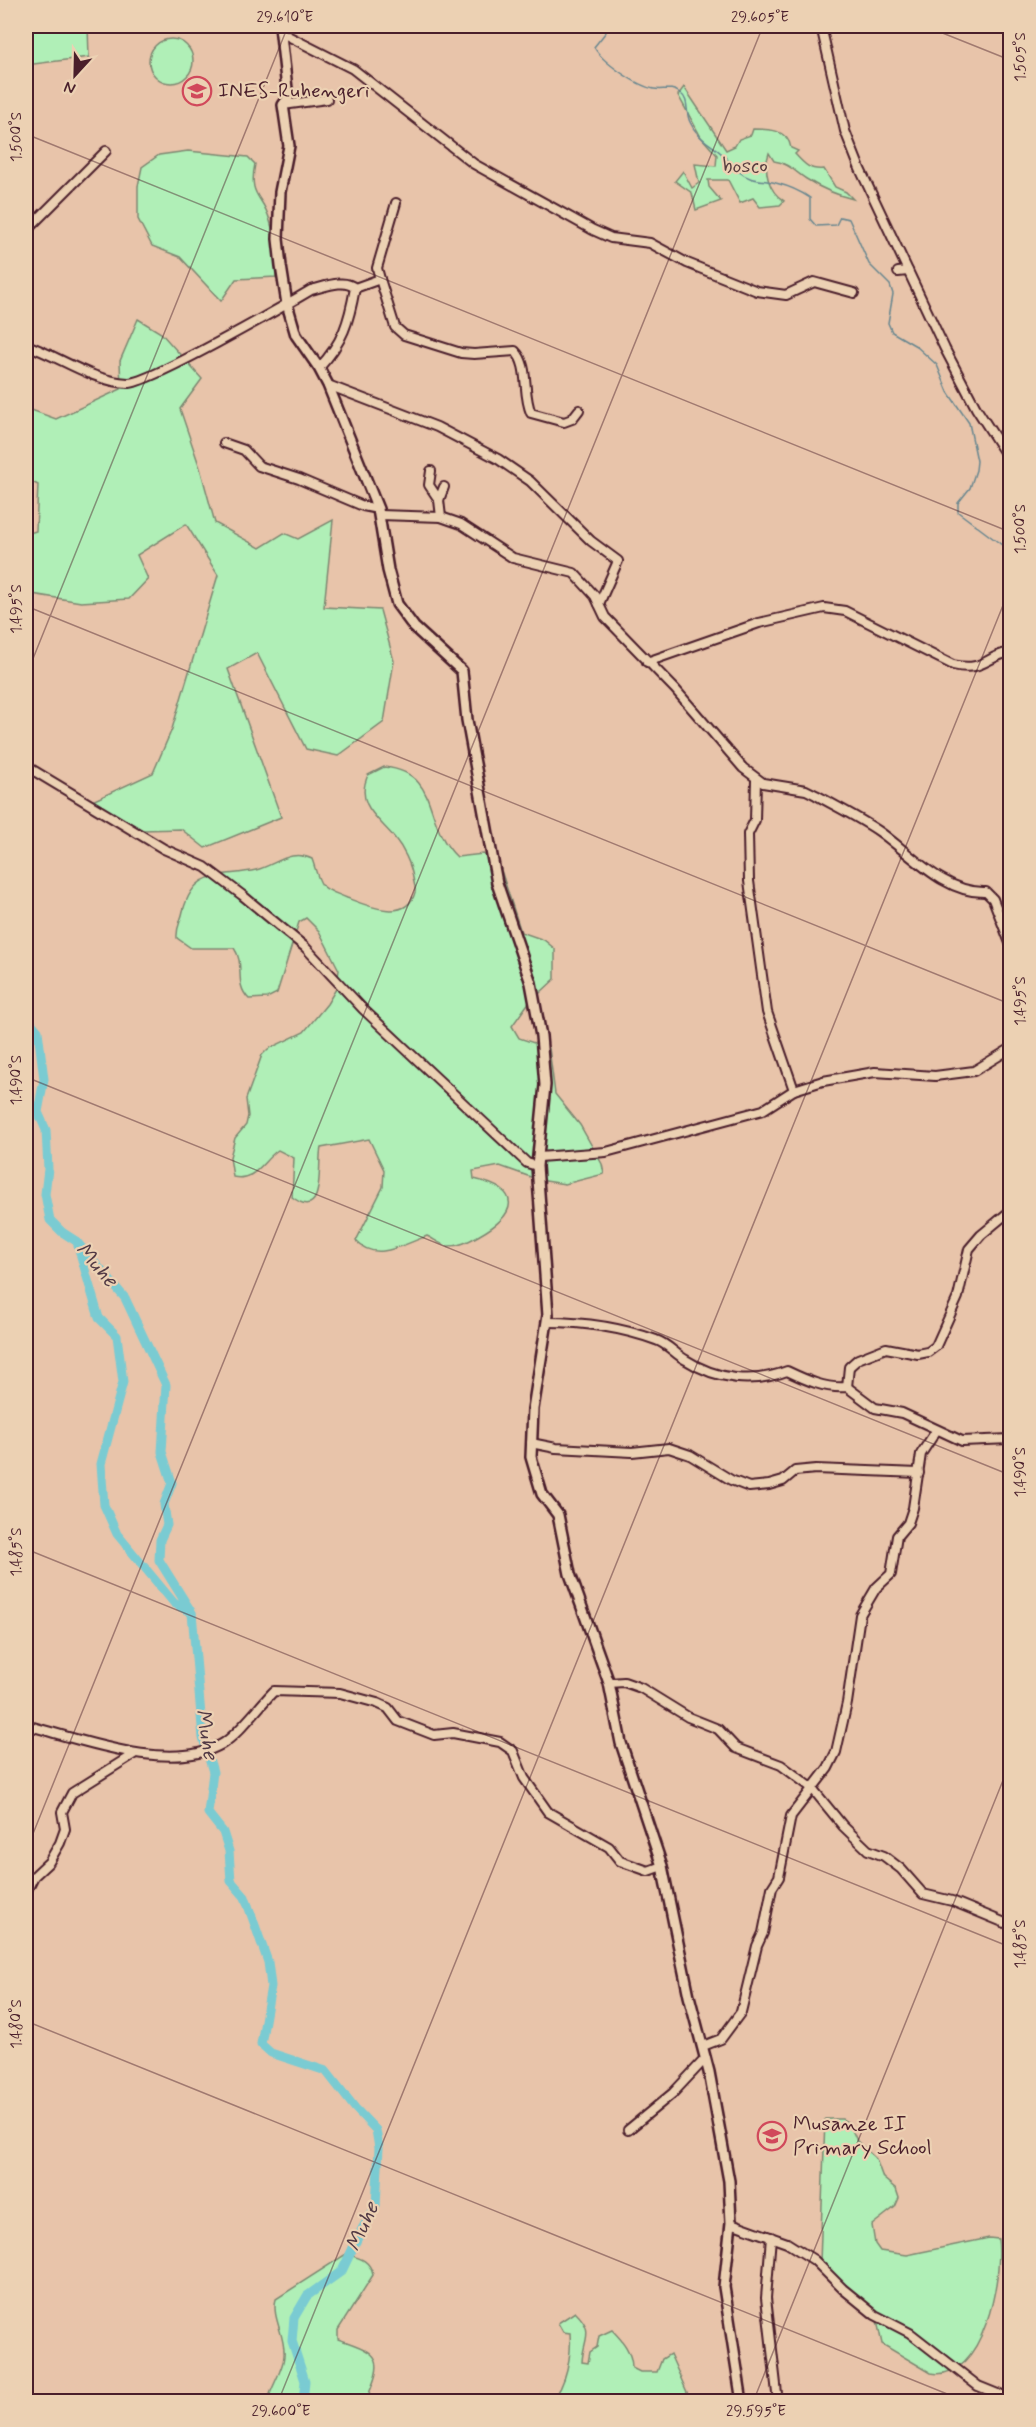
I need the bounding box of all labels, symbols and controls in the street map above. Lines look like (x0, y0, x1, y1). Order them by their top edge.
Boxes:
text: 29.610°E (257, 8, 314, 28)
text: 29.605°E (731, 8, 789, 28)
text: 1.505°S (1011, 32, 1031, 82)
north arrow (45, 45, 105, 105)
school or university icon: INES-Ruhengeri (181, 75, 213, 107)
text: N (61, 76, 79, 99)
place label: INES-Ruhengeri (218, 77, 370, 105)
text: 1.500°S (7, 112, 27, 162)
park label: bosco (722, 152, 768, 180)
text: 1.500°S (1011, 504, 1031, 554)
text: 1.495°S (7, 584, 27, 634)
text: 1.495°S (1011, 976, 1031, 1026)
text: 1.490°S (7, 1055, 27, 1105)
water label: Muhe (69, 1237, 124, 1294)
text: 1.490°S (1011, 1447, 1031, 1497)
text: 1.485°S (7, 1528, 27, 1576)
water label: Muhe (188, 1706, 224, 1763)
text: 1.485°S (1011, 1920, 1031, 1968)
text: 1.480°S (7, 1999, 27, 2049)
place label: Musanze II Primary School (793, 2110, 932, 2162)
school or university icon: Musanze II Primary School (756, 2120, 788, 2152)
water label: Muhe (340, 2197, 387, 2256)
text: 29.600°E (252, 2402, 311, 2422)
text: 29.595°E (726, 2402, 786, 2422)

